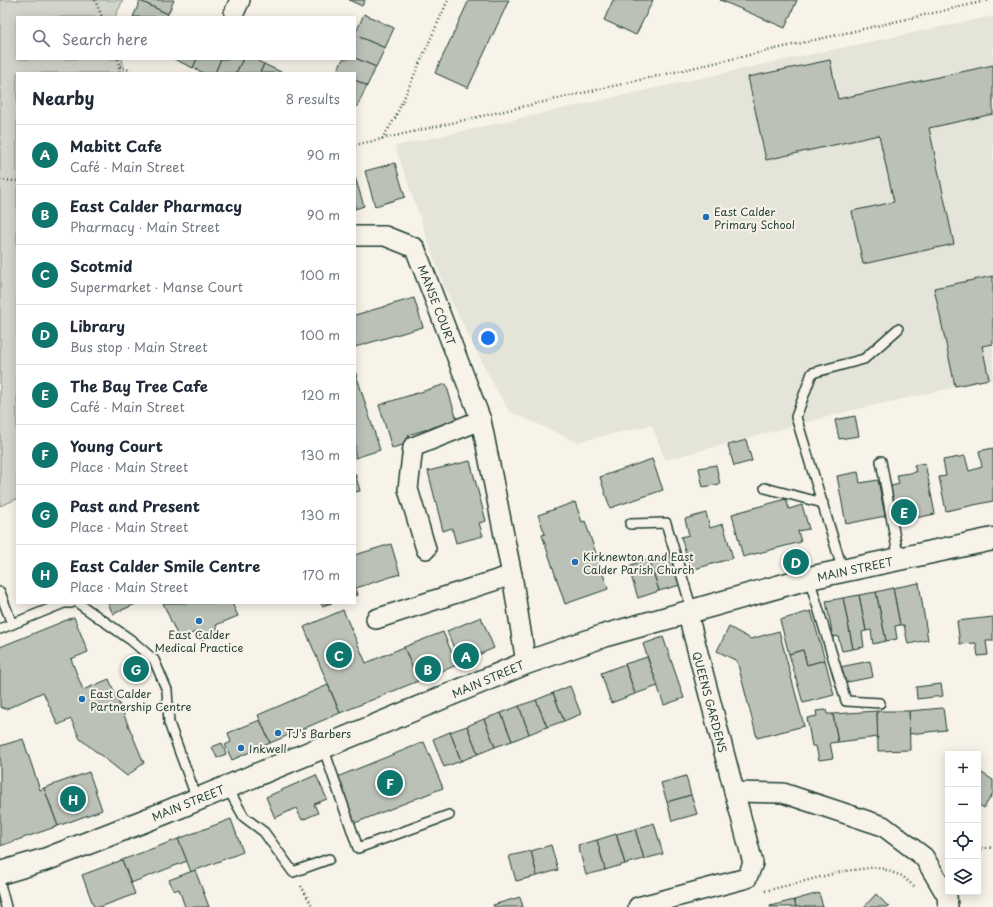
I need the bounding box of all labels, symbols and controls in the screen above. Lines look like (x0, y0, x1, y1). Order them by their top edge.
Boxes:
search box (16, 16, 356, 60)
icon: search (30, 27, 52, 49)
text: Search here (62, 27, 148, 50)
text: Nearby (32, 85, 94, 111)
text: 8 results (286, 89, 340, 108)
text: Mabitt Cafe (70, 134, 162, 157)
text: A (40, 145, 50, 164)
text: 90 m (307, 145, 340, 164)
text: Café · Main Street (70, 157, 185, 176)
text: East Calder Pharmacy (70, 194, 242, 217)
place label: East Calder Primary School (714, 203, 795, 233)
text: B (41, 205, 49, 224)
text: 90 m (307, 205, 340, 224)
marker: East Calder Primary School (701, 212, 711, 222)
text: Pharmacy · Main Street (70, 217, 220, 236)
text: Scotmid (70, 254, 132, 277)
street label: MANSE COURT (414, 262, 460, 348)
text: C (40, 265, 50, 284)
text: 100 m (300, 265, 340, 284)
text: Supermarket · Manse Court (70, 277, 243, 296)
text: Library (70, 314, 125, 337)
text: D (40, 325, 50, 344)
text: 100 m (300, 325, 340, 344)
your location (478, 328, 498, 348)
text: Bus stop · Main Street (70, 337, 208, 356)
text: The Bay Tree Cafe (70, 374, 208, 397)
text: E (41, 385, 49, 404)
text: 120 m (301, 385, 340, 404)
text: Café · Main Street (70, 397, 185, 416)
text: Young Court (70, 434, 163, 457)
text: F (41, 445, 49, 464)
text: 130 m (301, 445, 340, 464)
text: Place · Main Street (70, 457, 188, 476)
text: Past and Present (70, 494, 200, 517)
pin: E (891, 497, 917, 527)
text: G (40, 505, 50, 524)
text: 130 m (301, 505, 340, 524)
text: Place · Main Street (70, 517, 188, 536)
pin: D (783, 547, 809, 577)
place label: Kirknewton and East Calder Parish Church (583, 548, 694, 578)
street label: MAIN STREET (815, 553, 895, 585)
text: East Calder Smile Centre (70, 554, 260, 577)
marker: Kirknewton and East Calder Parish Church (570, 557, 580, 567)
text: H (40, 565, 50, 584)
text: 170 m (302, 565, 340, 584)
text: Place · Main Street (70, 577, 188, 596)
marker: East Calder Medical Practice (194, 616, 204, 626)
place label: East Calder Medical Practice (155, 626, 243, 656)
pin: C (326, 640, 352, 670)
pin: A (453, 641, 479, 671)
street label: QUEENS GARDENS (688, 650, 732, 755)
pin: G (123, 654, 149, 684)
pin: B (415, 654, 441, 684)
street label: MAIN STREET (450, 658, 526, 700)
place label: East Calder Partnership Centre (90, 685, 191, 715)
marker: East Calder Partnership Centre (77, 694, 87, 704)
place label: TJ's Barbers (286, 725, 351, 742)
marker: TJ's Barbers (273, 728, 283, 738)
place label: Inkwell (249, 740, 286, 757)
marker: Inkwell (236, 743, 246, 753)
map controls (945, 751, 981, 895)
button: + (945, 751, 981, 787)
pin: F (377, 768, 403, 798)
street label: MAIN STREET (149, 780, 227, 825)
pin: H (60, 784, 86, 814)
button: − (945, 787, 981, 823)
button: locate (945, 823, 981, 859)
button: layers (945, 859, 981, 895)

